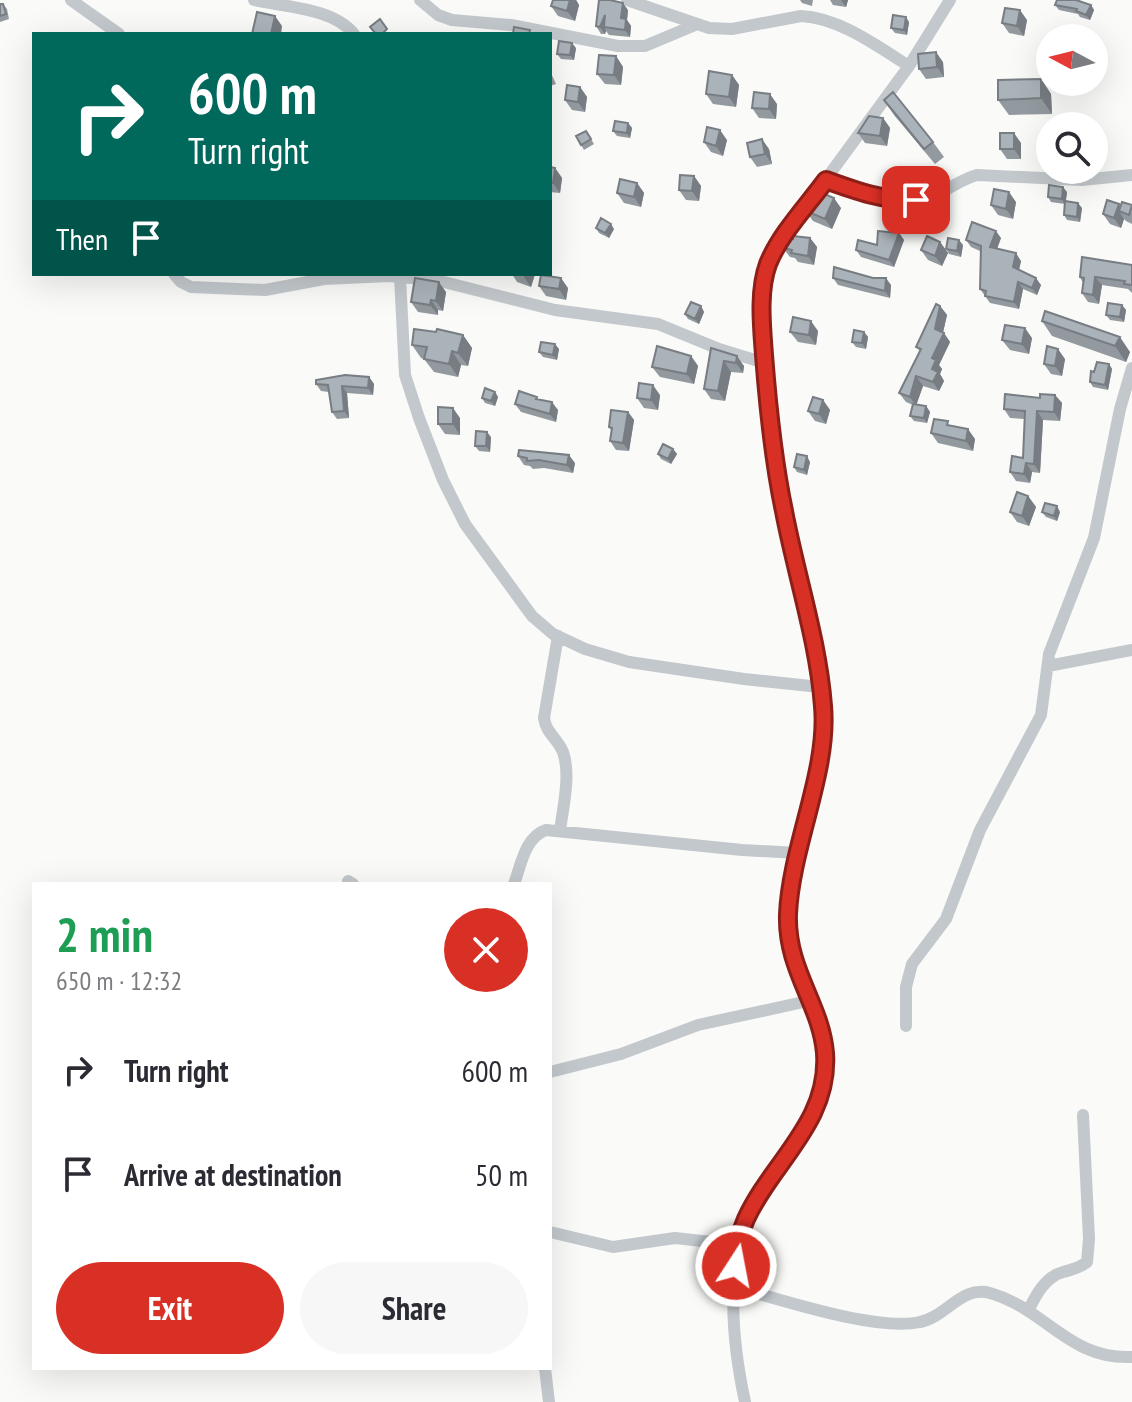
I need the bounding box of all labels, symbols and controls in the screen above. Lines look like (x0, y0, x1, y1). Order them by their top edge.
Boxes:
north arrow (1036, 24, 1108, 96)
map controls (1036, 24, 1108, 184)
text: 600 m (188, 57, 317, 129)
icon: right (56, 64, 160, 168)
button: search (1036, 112, 1108, 184)
text: Turn right (188, 127, 309, 174)
pin (882, 166, 950, 234)
icon: arrive (894, 178, 938, 222)
icon: arrive (124, 216, 168, 260)
text: Then (56, 219, 108, 258)
text: 2 min (56, 903, 153, 965)
button: close (444, 908, 528, 992)
text: 650 m · 12:32 (56, 964, 182, 997)
icon: right (56, 1048, 100, 1092)
text: Turn right (124, 1051, 228, 1090)
text: 600 m (462, 1051, 528, 1090)
icon: arrive (56, 1152, 100, 1196)
text: Arrive at destination (124, 1155, 342, 1194)
text: 50 m (475, 1155, 528, 1194)
position arrow (694, 1224, 778, 1308)
button: Exit (56, 1262, 284, 1354)
button: Share (300, 1262, 528, 1354)

